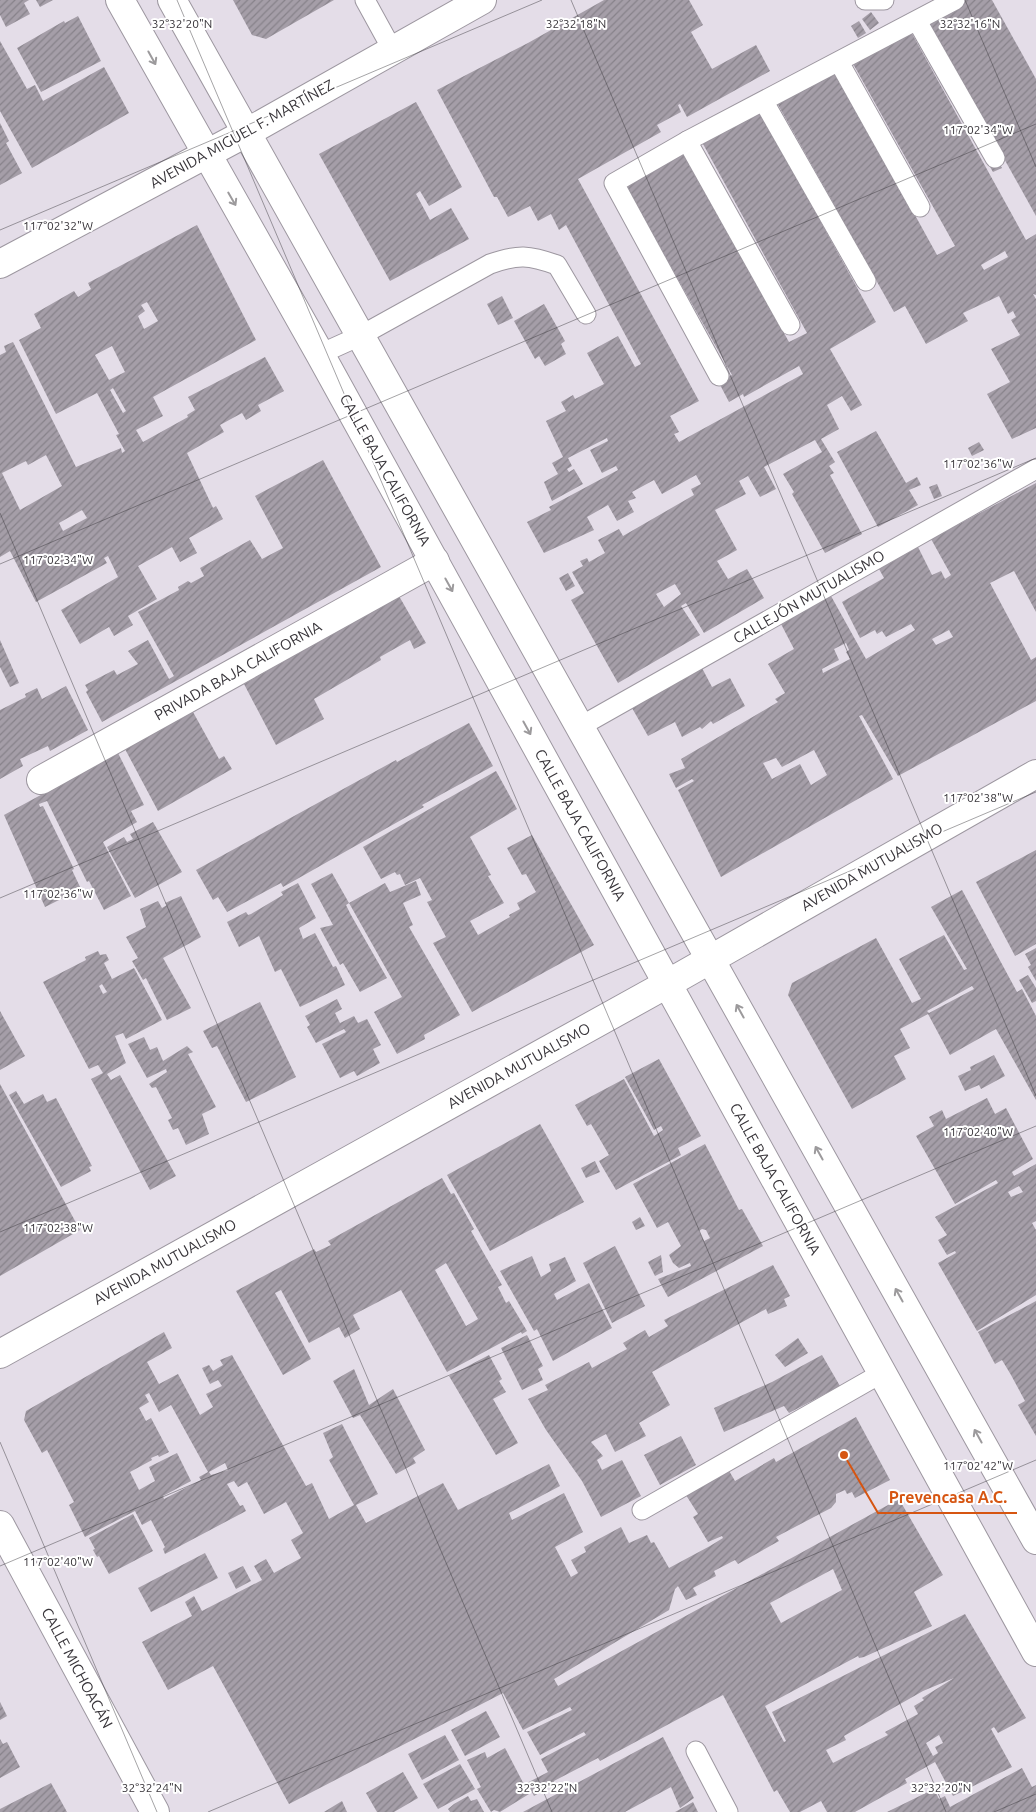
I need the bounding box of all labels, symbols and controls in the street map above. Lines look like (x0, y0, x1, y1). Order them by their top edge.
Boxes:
text: 32°32'20"N (152, 17, 212, 30)
text: 32°32'18"N (546, 17, 606, 30)
text: 32°32'16"N (940, 17, 1000, 30)
one-way arrow (147, 50, 157, 65)
street label: AVENIDA MIGUEL F. MARTÍNEZ (147, 76, 337, 191)
text: 117°02'34"W (943, 123, 1013, 136)
one-way arrow (227, 192, 237, 206)
text: 117°02'32"W (23, 219, 93, 232)
street label: CALLE BAJA CALIFORNIA (337, 391, 434, 549)
text: 117°02'36"W (943, 457, 1013, 470)
street label: CALLEJÓN MUTUALISMO (730, 546, 887, 647)
text: 117°02'34"W (23, 553, 93, 566)
one-way arrow (444, 577, 454, 592)
street label: PRIVADA BAJA CALIFORNIA (151, 617, 325, 724)
one-way arrow (522, 720, 532, 734)
street label: CALLE BAJA CALIFORNIA (532, 746, 629, 904)
text: 117°02'38"W (943, 791, 1013, 804)
street label: AVENIDA MUTUALISMO (798, 819, 946, 914)
text: 117°02'36"W (23, 887, 93, 900)
one-way arrow (735, 1004, 744, 1019)
street label: AVENIDA MUTUALISMO (444, 1019, 593, 1112)
street label: CALLE BAJA CALIFORNIA (727, 1100, 824, 1258)
text: 117°02'40"W (943, 1125, 1013, 1138)
one-way arrow (814, 1145, 824, 1160)
street label: AVENIDA MUTUALISMO (90, 1215, 239, 1308)
text: 117°02'38"W (23, 1221, 93, 1234)
one-way arrow (893, 1288, 903, 1302)
one-way arrow (973, 1429, 983, 1444)
text: 117°02'42"W (943, 1459, 1013, 1472)
callout: Prevencasa A.C. (878, 1482, 1017, 1513)
text: Prevencasa A.C. (889, 1488, 1007, 1506)
text: 117°02'40"W (23, 1555, 93, 1568)
street label: CALLE MICHOACÁN (38, 1605, 116, 1731)
text: 32°32'24"N (122, 1781, 182, 1794)
text: 32°32'22"N (517, 1781, 577, 1794)
text: 32°32'20"N (911, 1781, 971, 1794)

